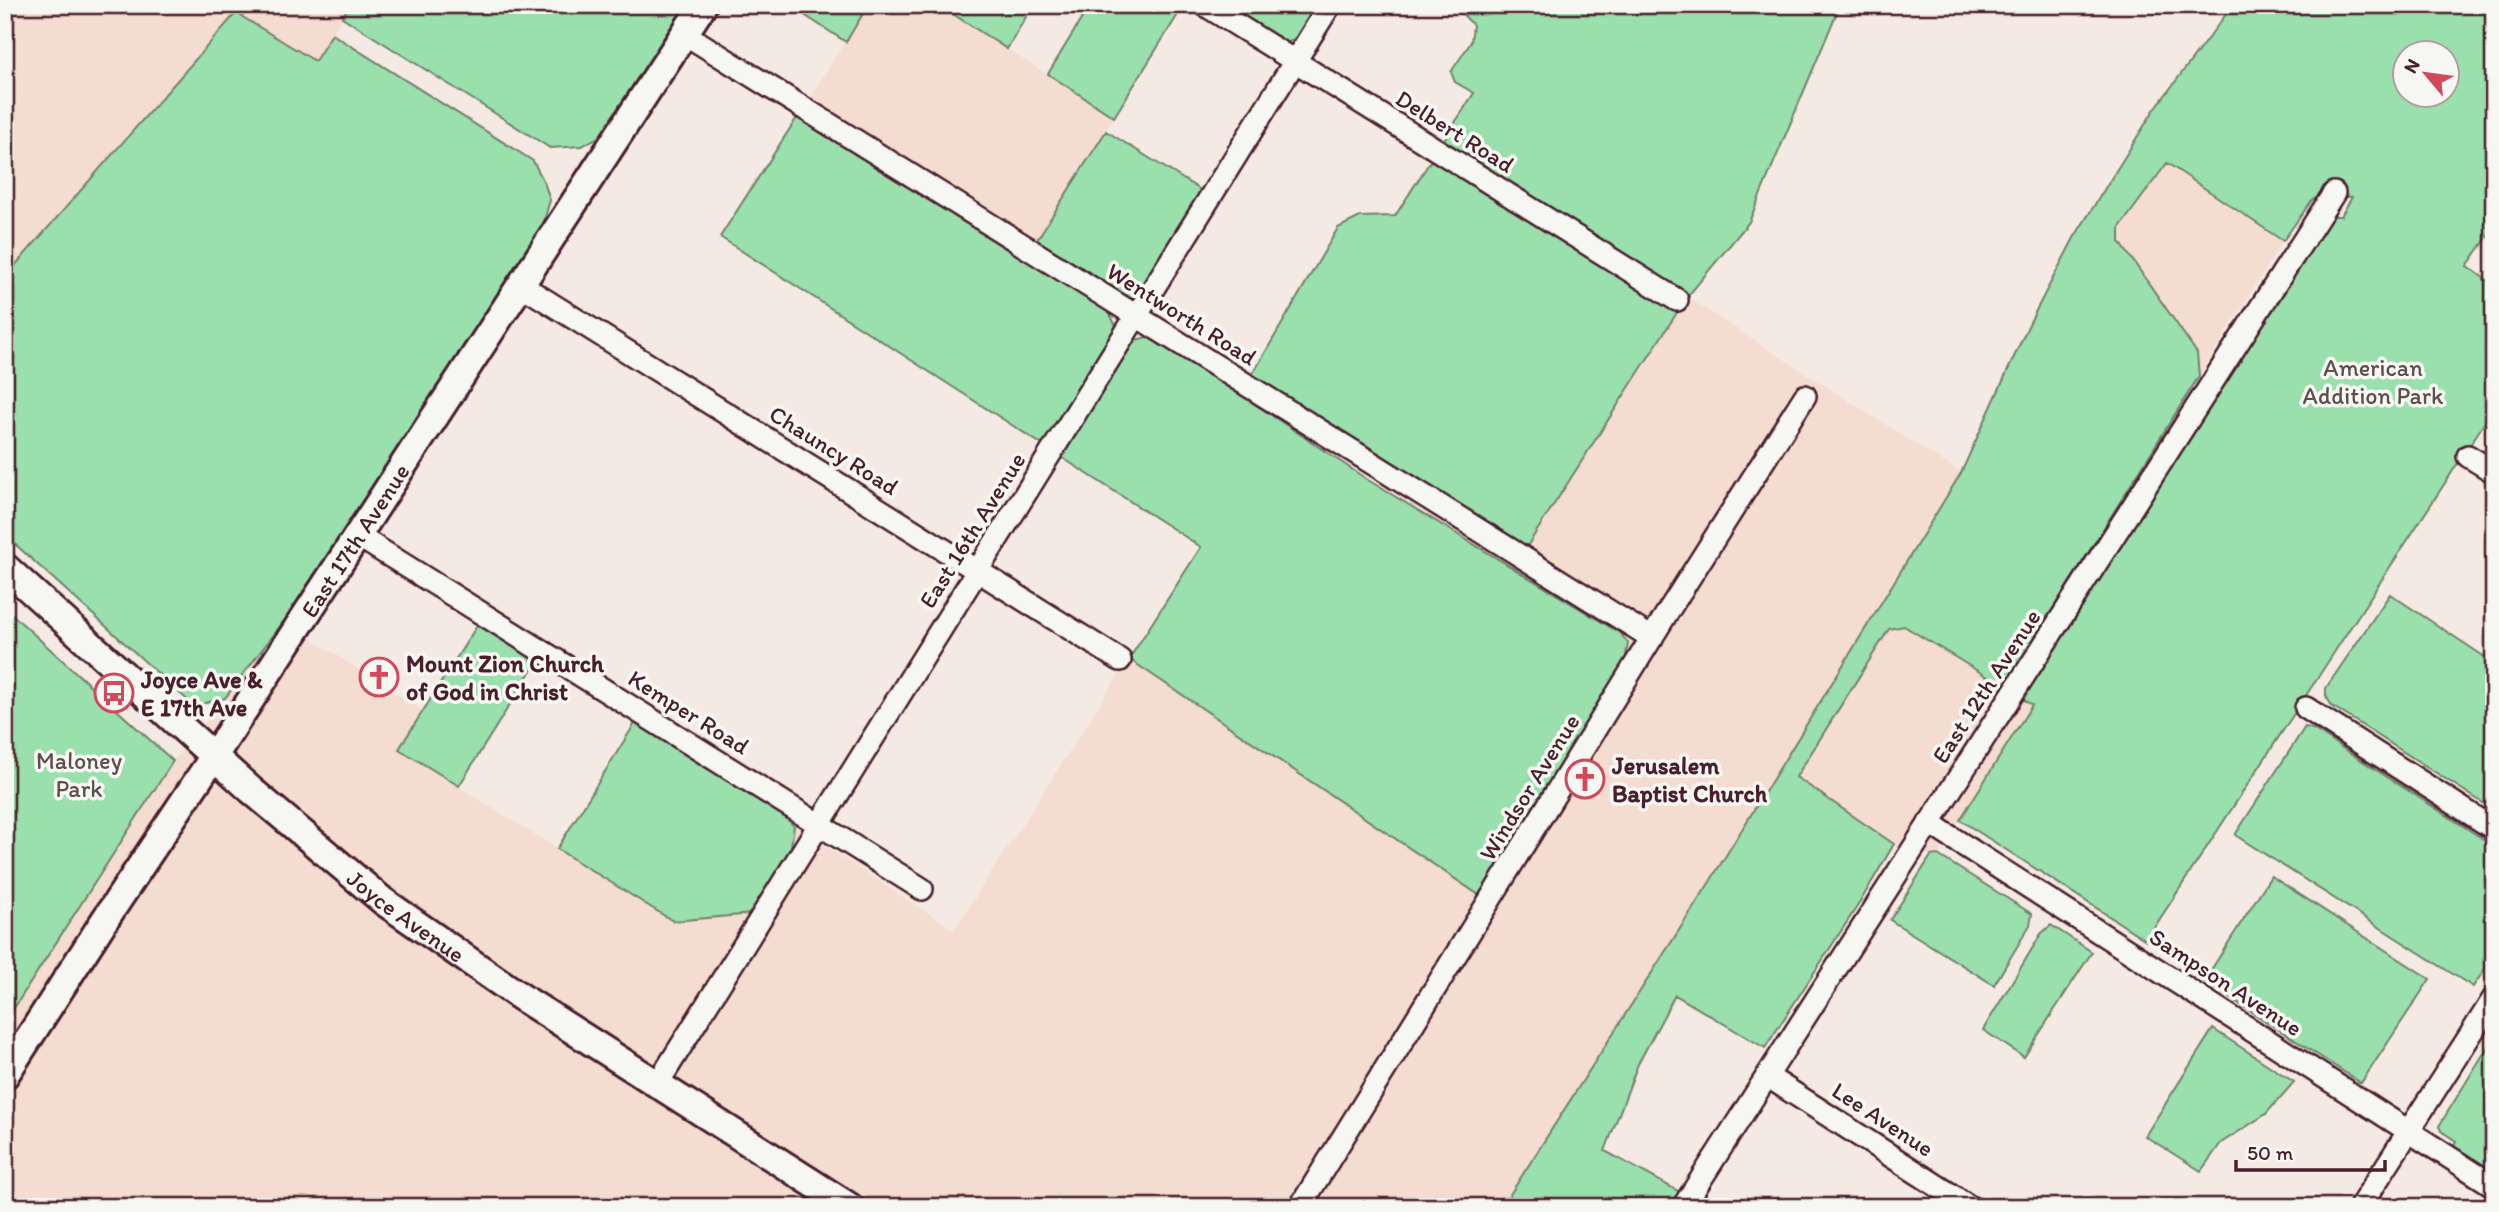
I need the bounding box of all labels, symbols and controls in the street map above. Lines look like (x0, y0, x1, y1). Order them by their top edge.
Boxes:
north arrow (2390, 38, 2460, 108)
text: N (2398, 55, 2425, 77)
street label: Delbert Road (1390, 83, 1520, 179)
street label: Wentworth Road (1102, 256, 1262, 372)
park label: American Addition Park (2303, 353, 2444, 410)
street label: Chauncy Road (764, 399, 904, 501)
street label: East 16th Avenue (912, 447, 1032, 613)
street label: East 17th Avenue (294, 458, 415, 622)
street label: East 12th Avenue (1925, 603, 2047, 769)
place label: Mount Zion Church of God in Christ (406, 649, 605, 706)
church icon: Mount Zion Church of God in Christ (358, 656, 400, 698)
street label: Kemper Road (623, 663, 755, 761)
place label: Joyce Ave & E 17th Ave (140, 665, 263, 722)
bus stop icon: Joyce Ave & E 17th Ave (93, 672, 135, 714)
street label: Windsor Avenue (1472, 708, 1586, 866)
park label: Maloney Park (36, 746, 123, 803)
place label: Jerusalem Baptist Church (1611, 751, 1768, 809)
church icon: Jerusalem Baptist Church (1564, 758, 1606, 800)
street label: Joyce Avenue (342, 863, 471, 968)
street label: Sampson Avenue (2144, 922, 2308, 1042)
street label: Lee Avenue (1827, 1075, 1939, 1163)
scale bar (2236, 1128, 2385, 1172)
text: 50 m (2247, 1140, 2294, 1165)

